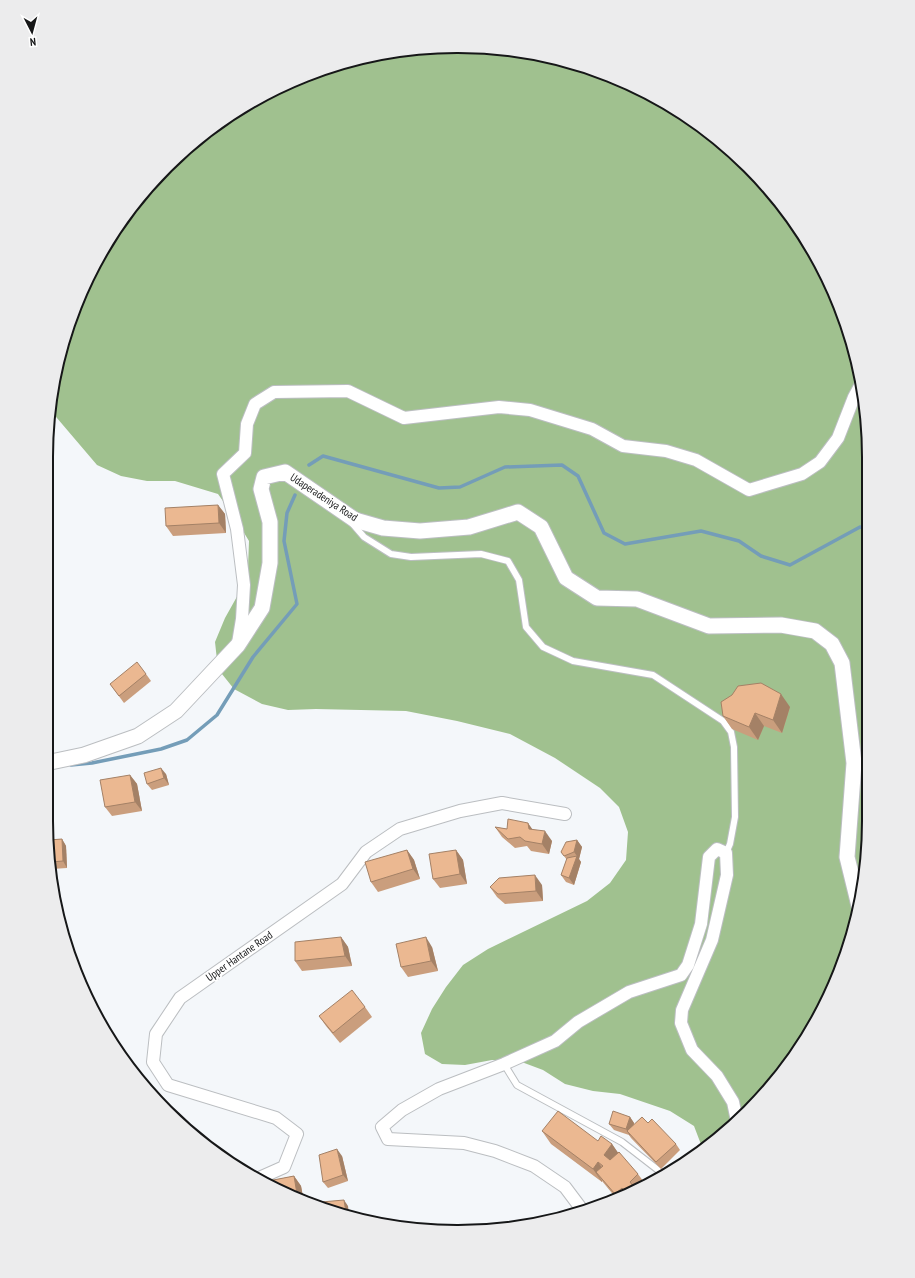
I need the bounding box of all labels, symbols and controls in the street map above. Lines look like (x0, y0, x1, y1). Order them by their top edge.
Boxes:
north arrow (12, 12, 52, 52)
text: N (29, 35, 37, 49)
street label: Udaperadeniya Road (288, 470, 361, 524)
street label: Upper Hantane Road (203, 928, 275, 984)

